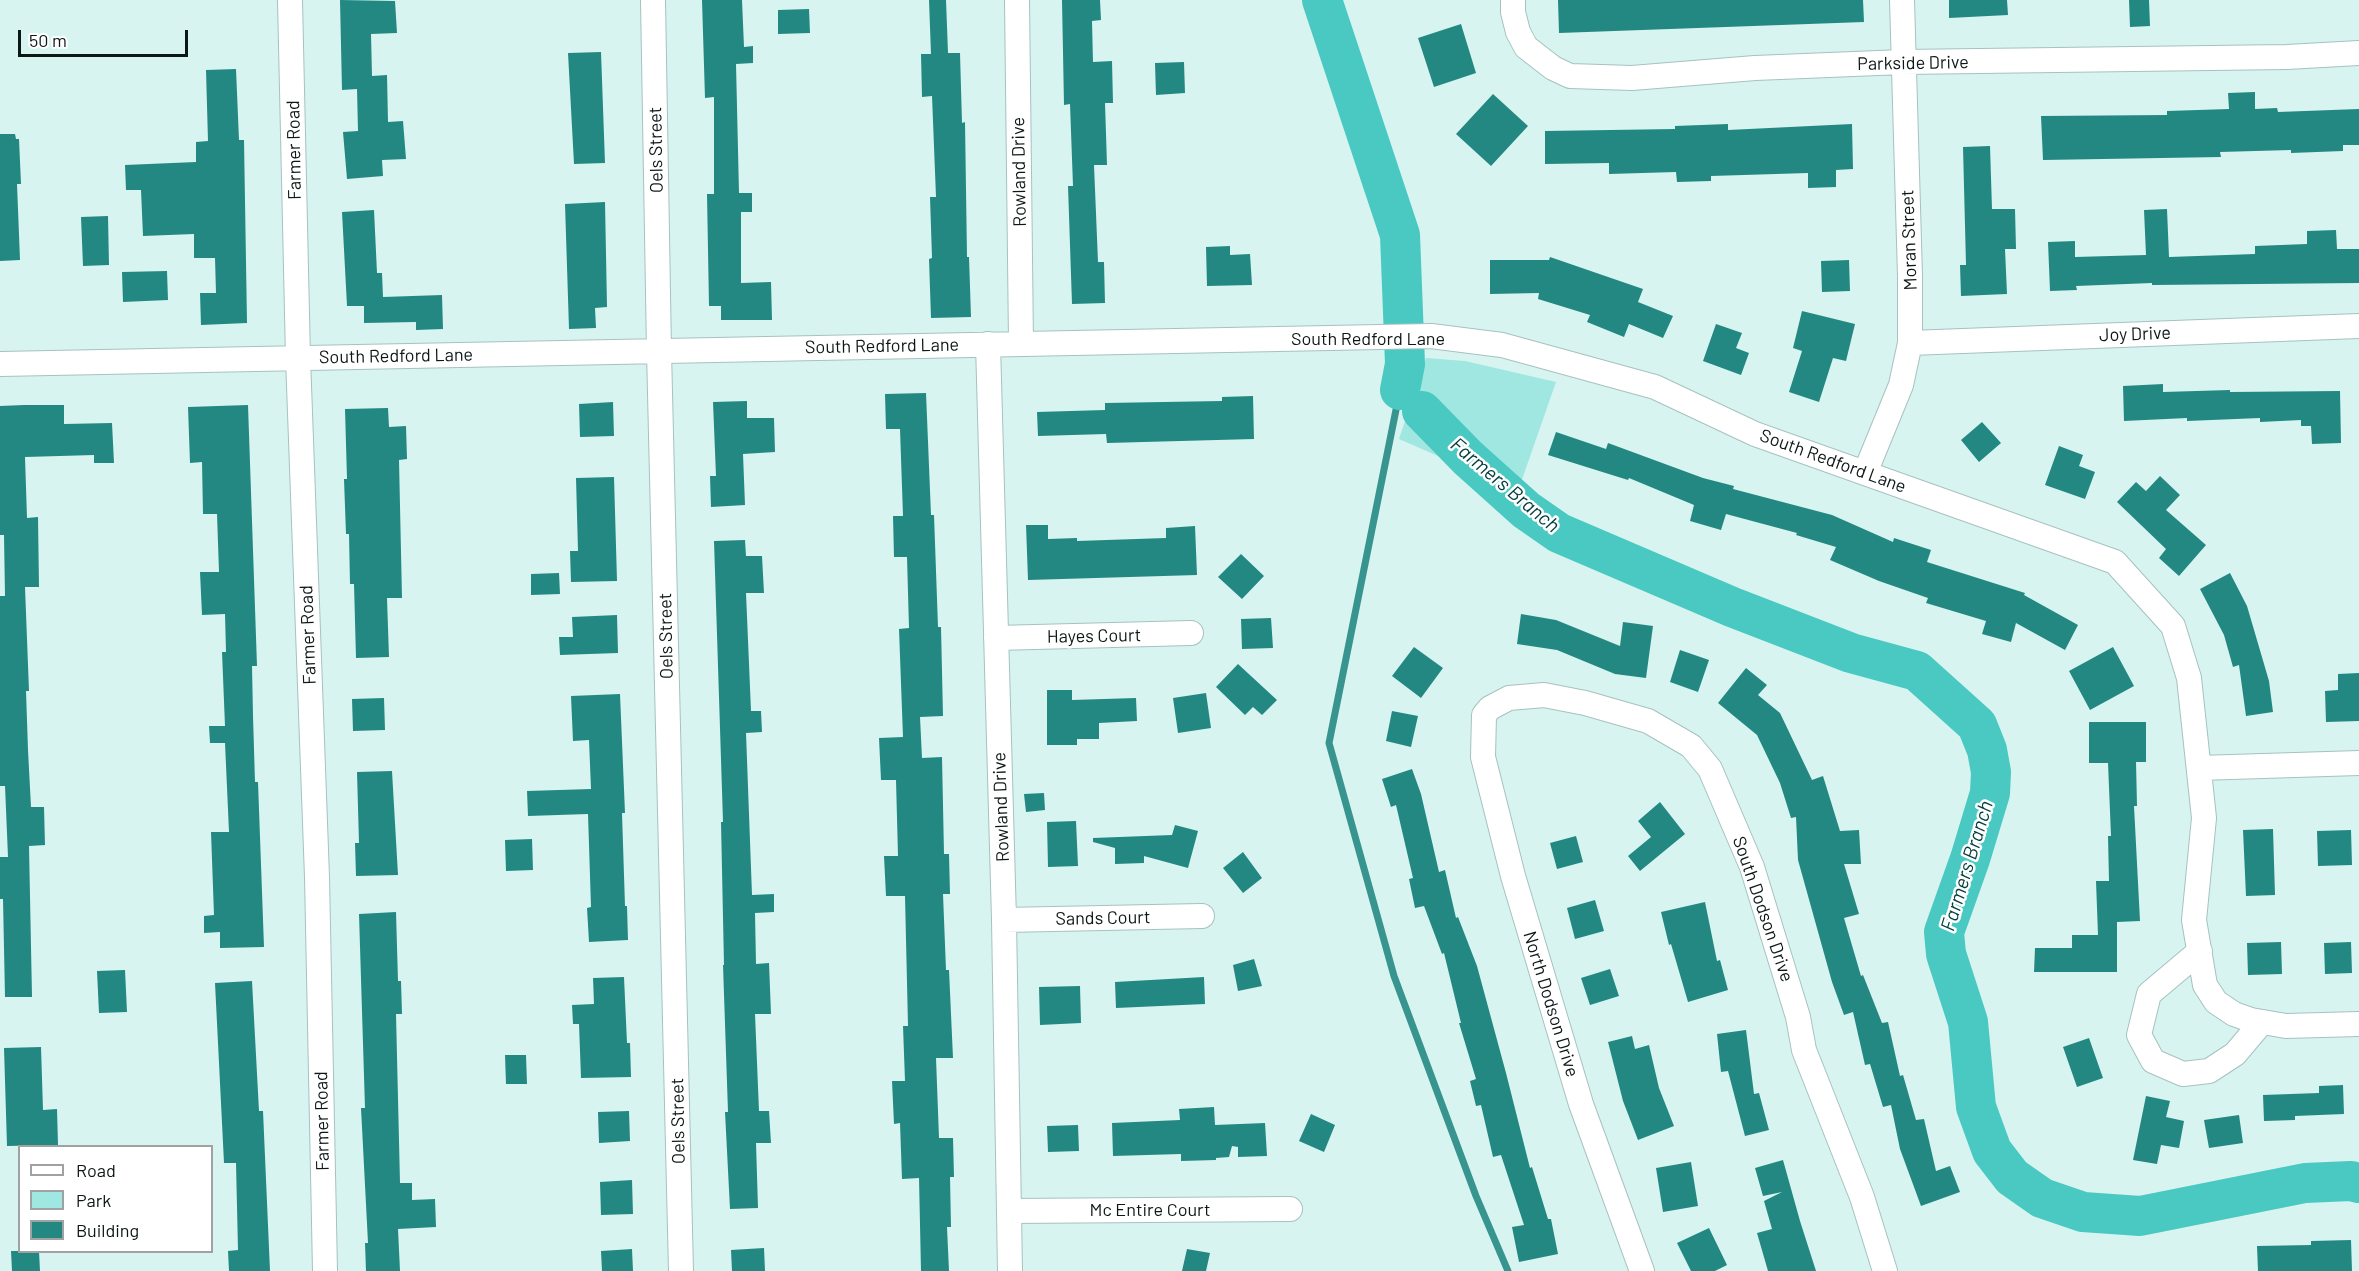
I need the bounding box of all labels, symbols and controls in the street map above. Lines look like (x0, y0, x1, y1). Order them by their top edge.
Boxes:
scale bar (21, 18, 190, 56)
text: 50 m (29, 29, 67, 51)
street label: Parkside Drive (1857, 51, 1969, 75)
street label: Farmer Road (282, 100, 306, 200)
street label: Oels Street (644, 107, 668, 193)
street label: Rowland Drive (1007, 117, 1031, 227)
street label: Moran Street (1896, 189, 1922, 291)
street label: Joy Drive (2099, 322, 2171, 346)
street label: South Redford Lane (1291, 328, 1445, 350)
street label: South Redford Lane (805, 334, 959, 358)
street label: South Redford Lane (319, 344, 473, 368)
street label: South Redford Lane (1757, 425, 1909, 497)
water label: Farmers Branch (1446, 432, 1564, 538)
street label: Farmer Road (295, 585, 321, 685)
street label: Oels Street (654, 593, 678, 679)
street label: Hayes Court (1047, 624, 1141, 648)
street label: Rowland Drive (988, 752, 1014, 862)
water label: Farmers Branch (1936, 798, 1998, 934)
street label: South Dodson Drive (1728, 833, 1798, 985)
street label: Sands Court (1055, 906, 1151, 930)
street label: North Dodson Drive (1519, 929, 1583, 1079)
street label: Farmer Road (310, 1071, 334, 1171)
street label: Oels Street (666, 1078, 690, 1164)
legend (18, 1145, 213, 1253)
text: Road (76, 1159, 116, 1181)
text: Park (76, 1189, 111, 1211)
street label: Mc Entire Court (1090, 1199, 1210, 1221)
text: Building (76, 1219, 139, 1241)

